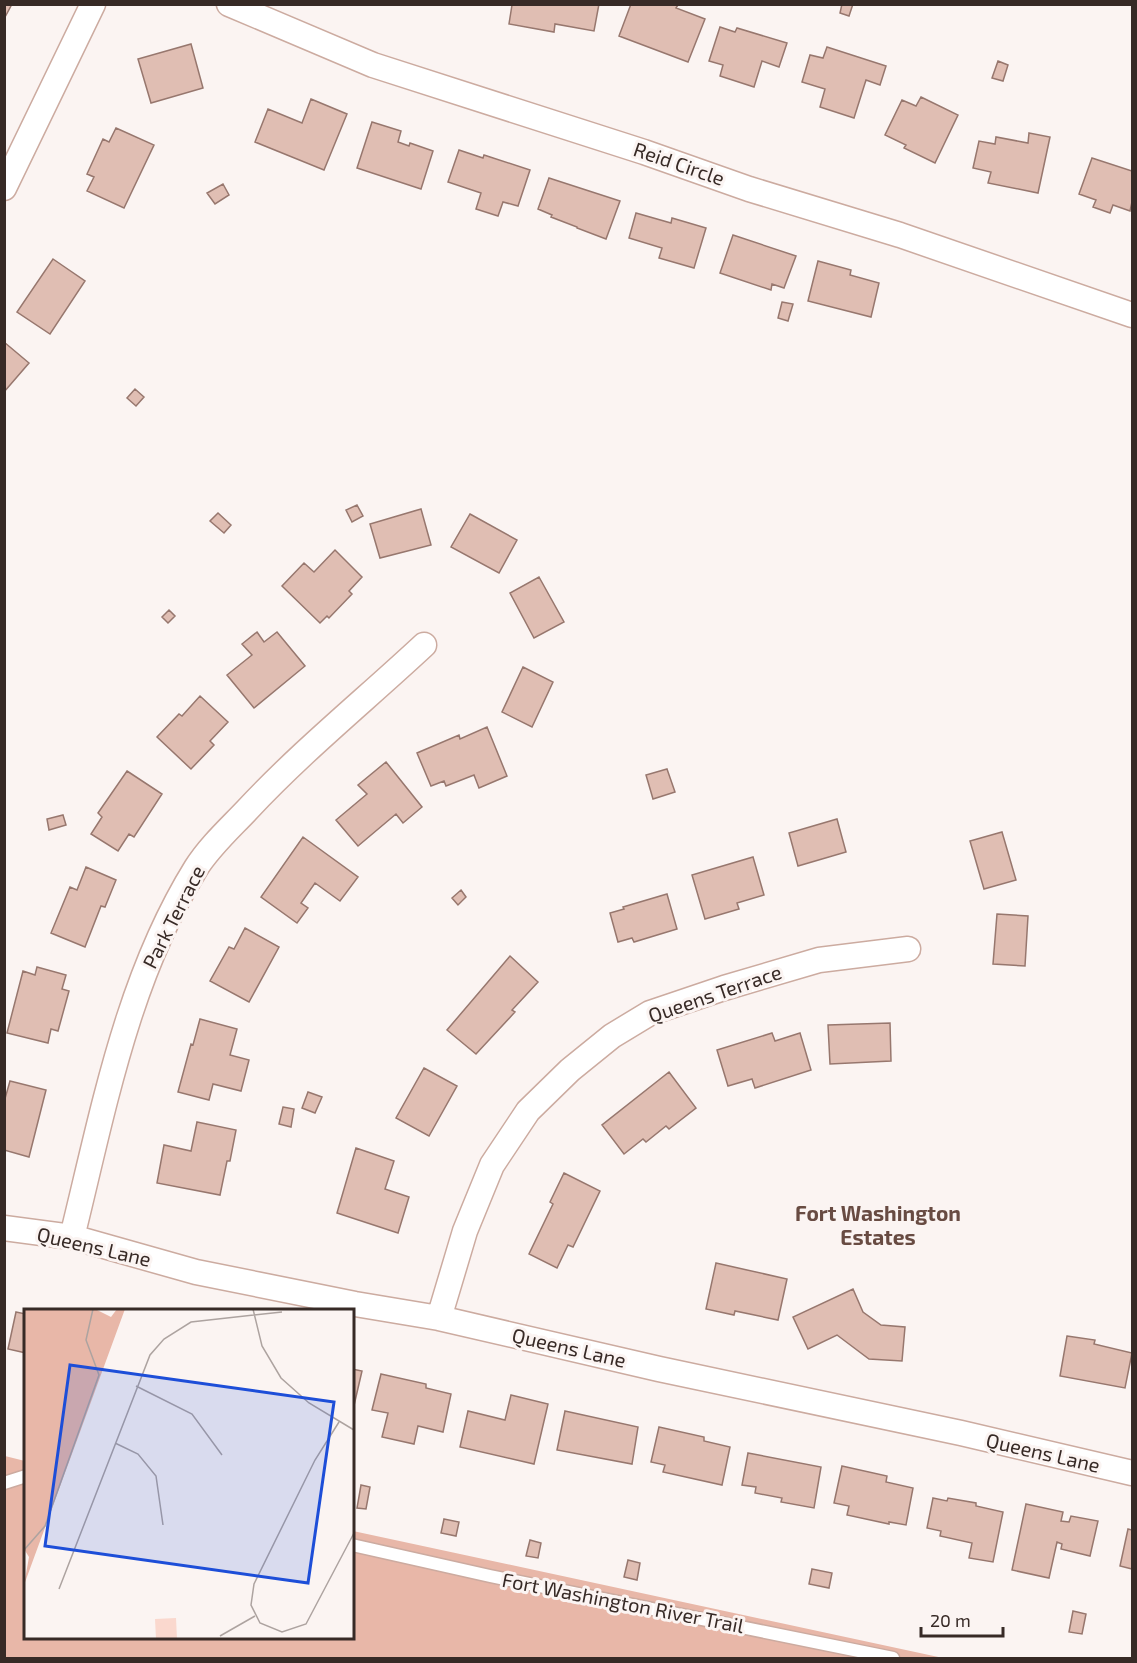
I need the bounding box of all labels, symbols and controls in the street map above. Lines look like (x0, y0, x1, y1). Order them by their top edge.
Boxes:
street label: Reid Circle (631, 136, 728, 190)
street label: Park Terrace (137, 861, 209, 972)
street label: Queens Terrace (645, 959, 785, 1027)
district label: Fort Washington Estates (795, 1200, 961, 1249)
street label: Queens Lane (35, 1221, 153, 1271)
inset map (24, 1309, 354, 1639)
street label: Queens Lane (510, 1322, 628, 1372)
street label: Queens Lane (984, 1427, 1102, 1477)
street label: Fort Washington River Trail (500, 1567, 746, 1637)
scale bar (921, 1600, 1004, 1638)
text: 20 m (930, 1609, 971, 1631)

